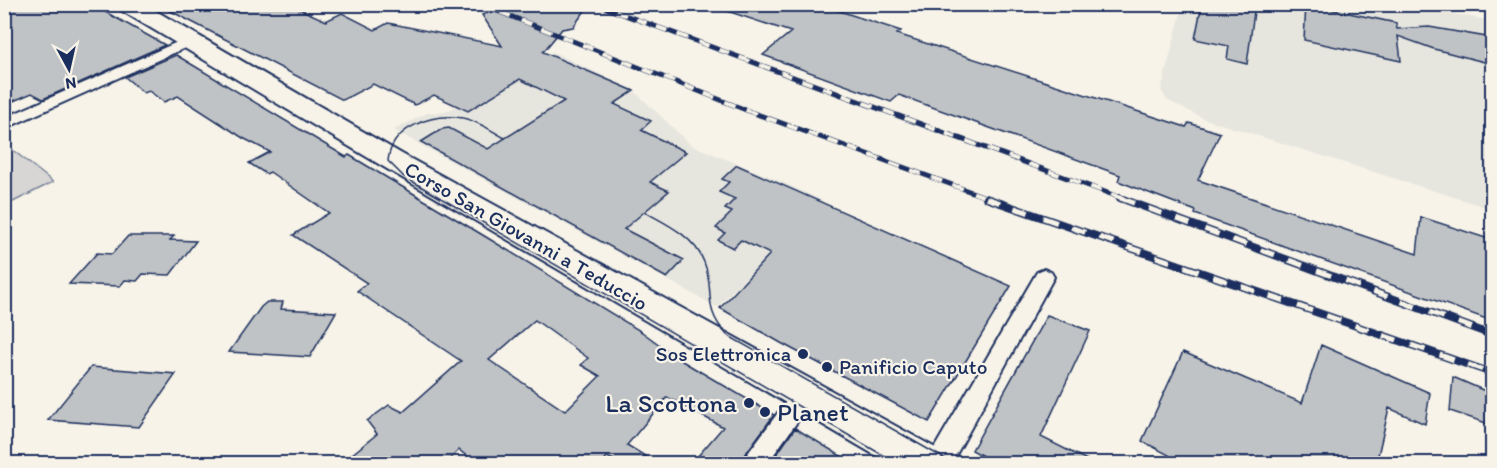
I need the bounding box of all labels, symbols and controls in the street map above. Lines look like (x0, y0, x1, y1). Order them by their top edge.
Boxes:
north arrow (39, 39, 99, 99)
text: N (64, 73, 78, 94)
street label: Corso San Giovanni a Teduccio (400, 156, 652, 316)
place label: Sos Elettronica (656, 341, 791, 366)
marker: Sos Elettronica (796, 347, 810, 361)
place label: Panificio Caputo (839, 354, 987, 379)
marker: Panificio Caputo (820, 360, 834, 374)
place label: La Scottona (605, 387, 737, 419)
marker: La Scottona (742, 396, 756, 410)
place label: Planet (777, 396, 849, 428)
marker: Planet (758, 405, 772, 419)

